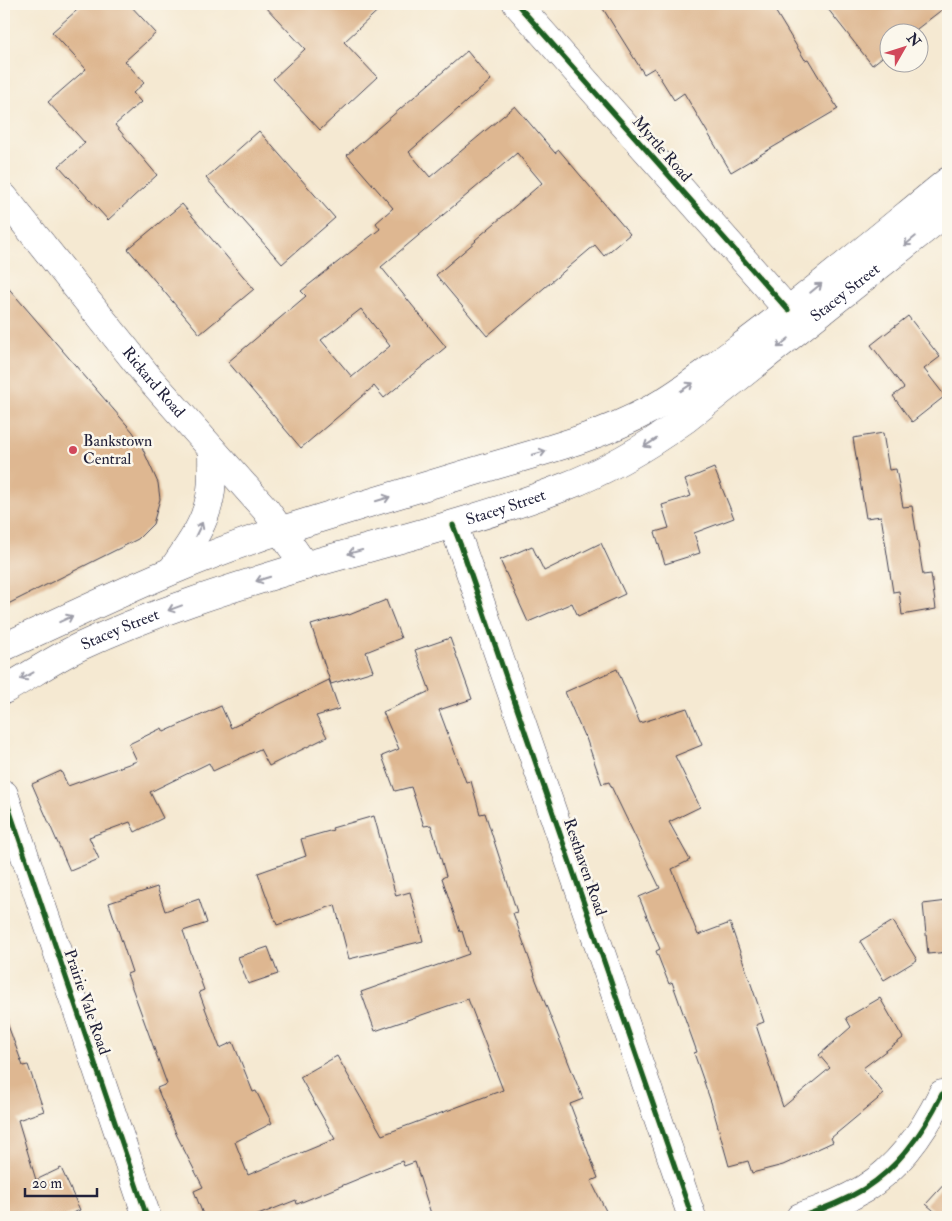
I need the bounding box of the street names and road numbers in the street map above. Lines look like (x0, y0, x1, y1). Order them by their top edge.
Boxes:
street label: Myrtle Road (628, 112, 696, 186)
street label: Stacey Street (807, 259, 884, 326)
street label: Rickard Road (118, 343, 189, 422)
street label: Stacey Street (463, 485, 548, 530)
street label: Stacey Street (78, 604, 162, 655)
street label: Resthaven Road (559, 816, 611, 919)
street label: Prairie Vale Road (60, 947, 114, 1058)

